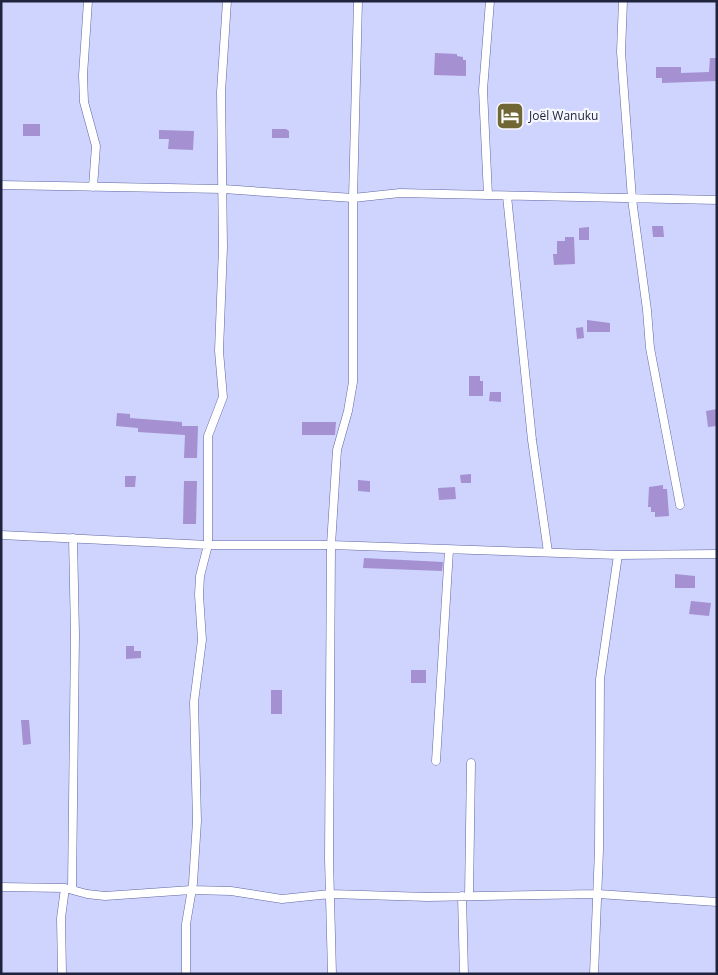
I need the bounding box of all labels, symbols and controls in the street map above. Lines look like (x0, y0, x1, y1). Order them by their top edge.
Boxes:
hotel icon: Joël Wanuku (495, 101, 525, 131)
place label: Joël Wanuku (528, 107, 598, 124)

